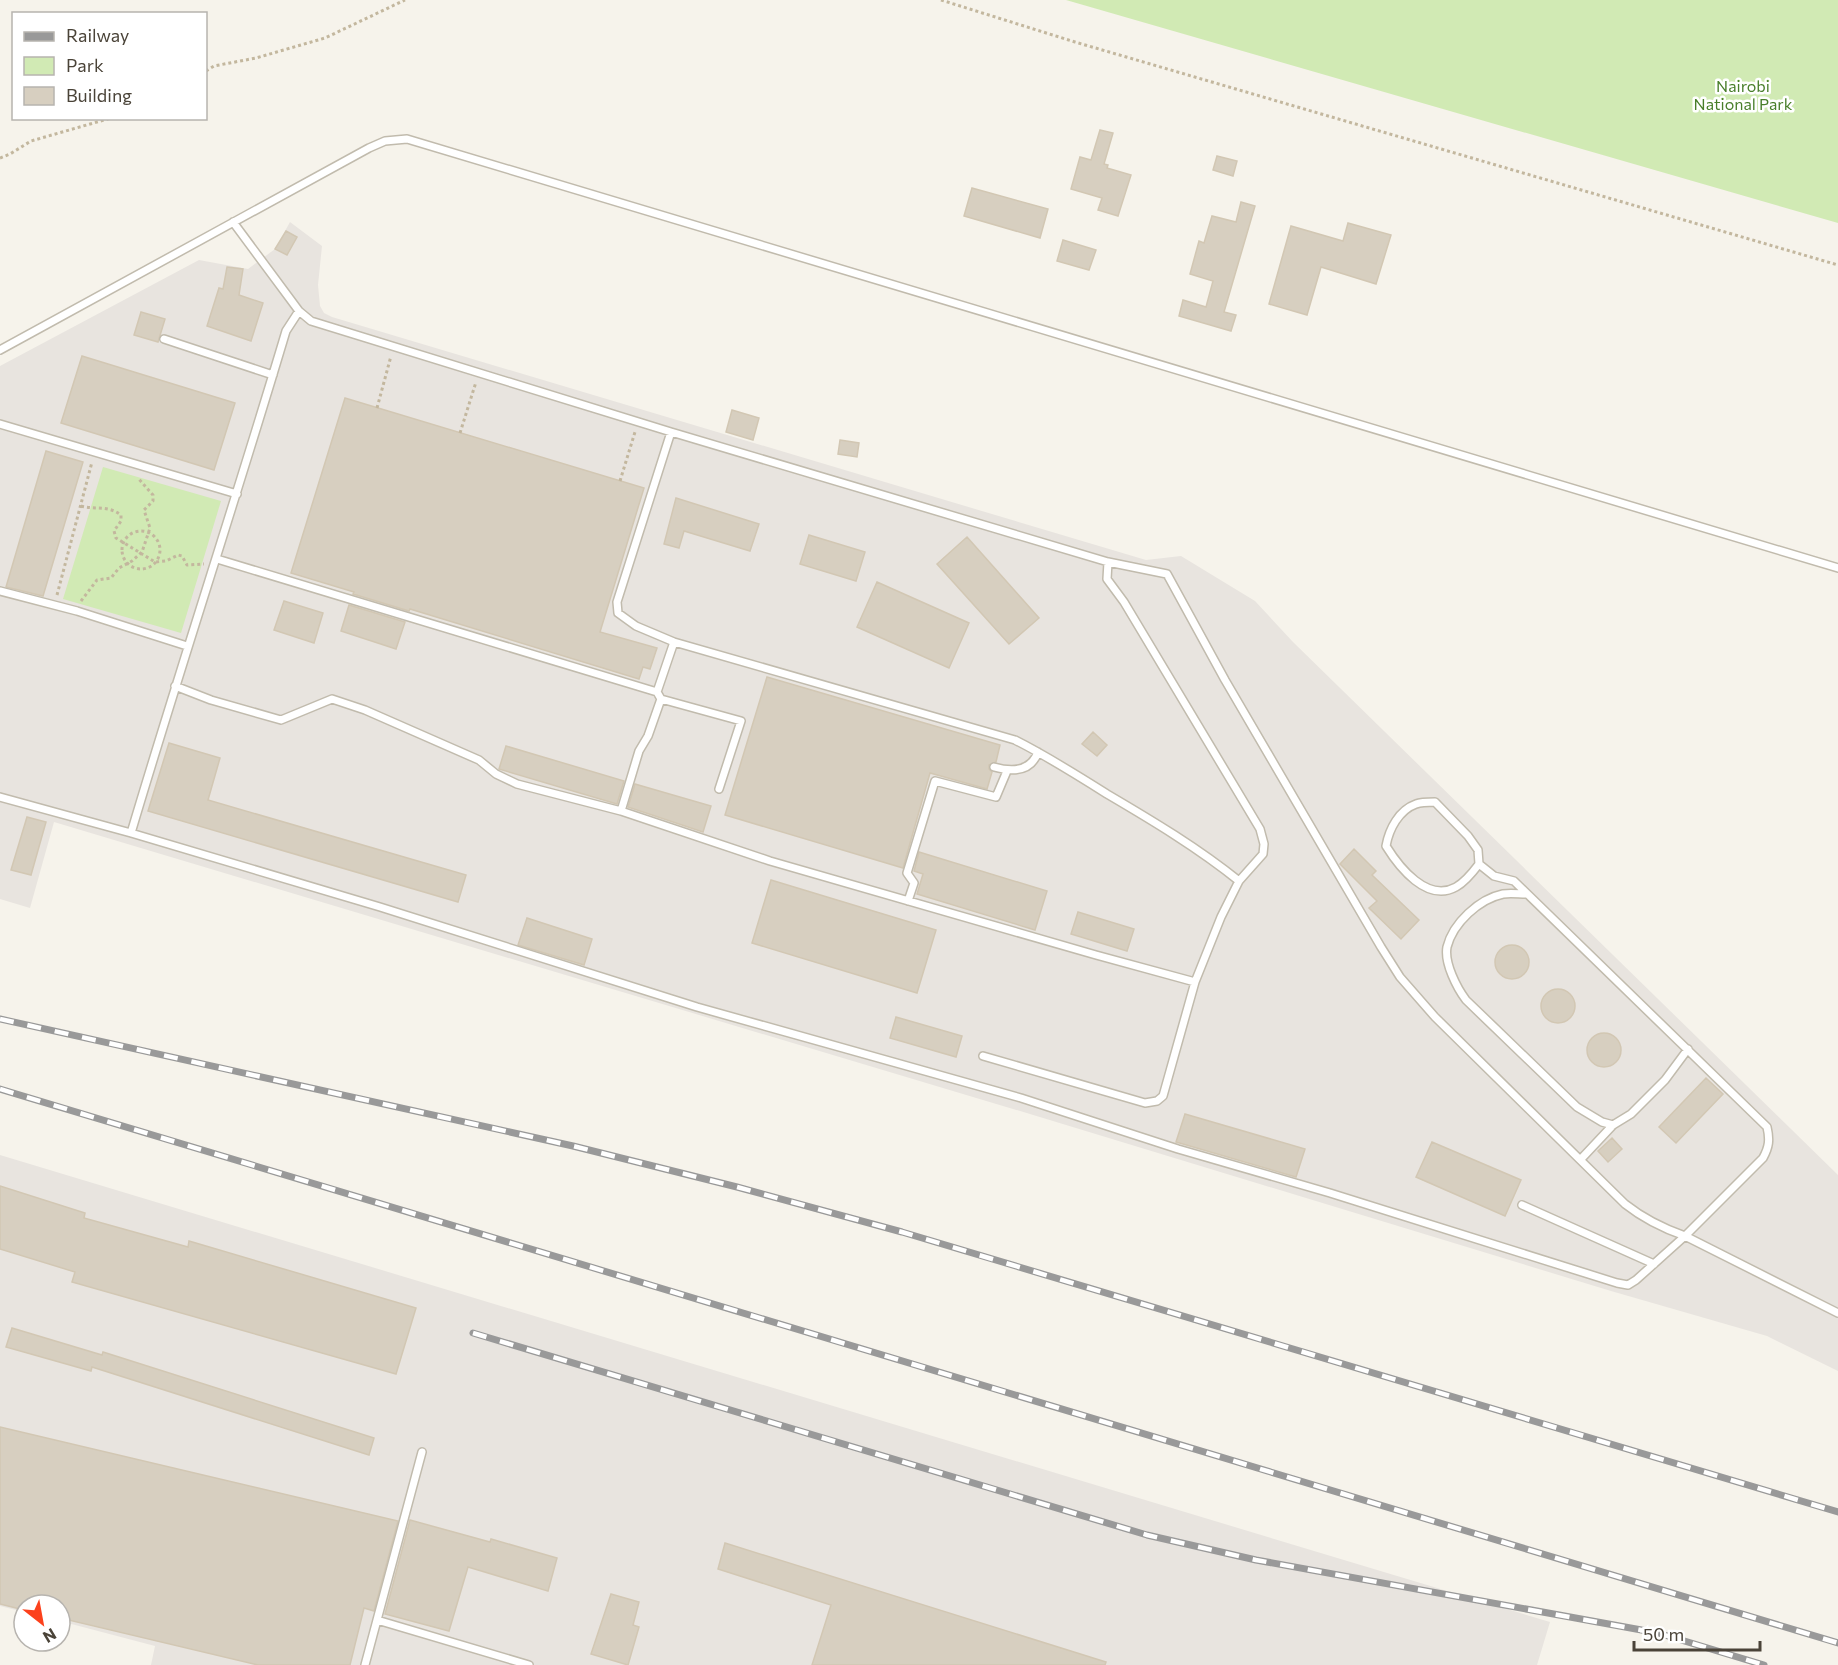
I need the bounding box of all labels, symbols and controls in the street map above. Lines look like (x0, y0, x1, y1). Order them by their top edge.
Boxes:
legend (12, 12, 207, 120)
text: Railway (66, 24, 129, 46)
text: Park (66, 54, 104, 76)
park label: Nairobi National Park (1694, 76, 1793, 113)
text: Building (66, 84, 132, 106)
north arrow (12, 1593, 72, 1653)
scale bar (1634, 1614, 1760, 1652)
text: 50 m (1643, 1623, 1684, 1645)
text: N (40, 1625, 60, 1648)

